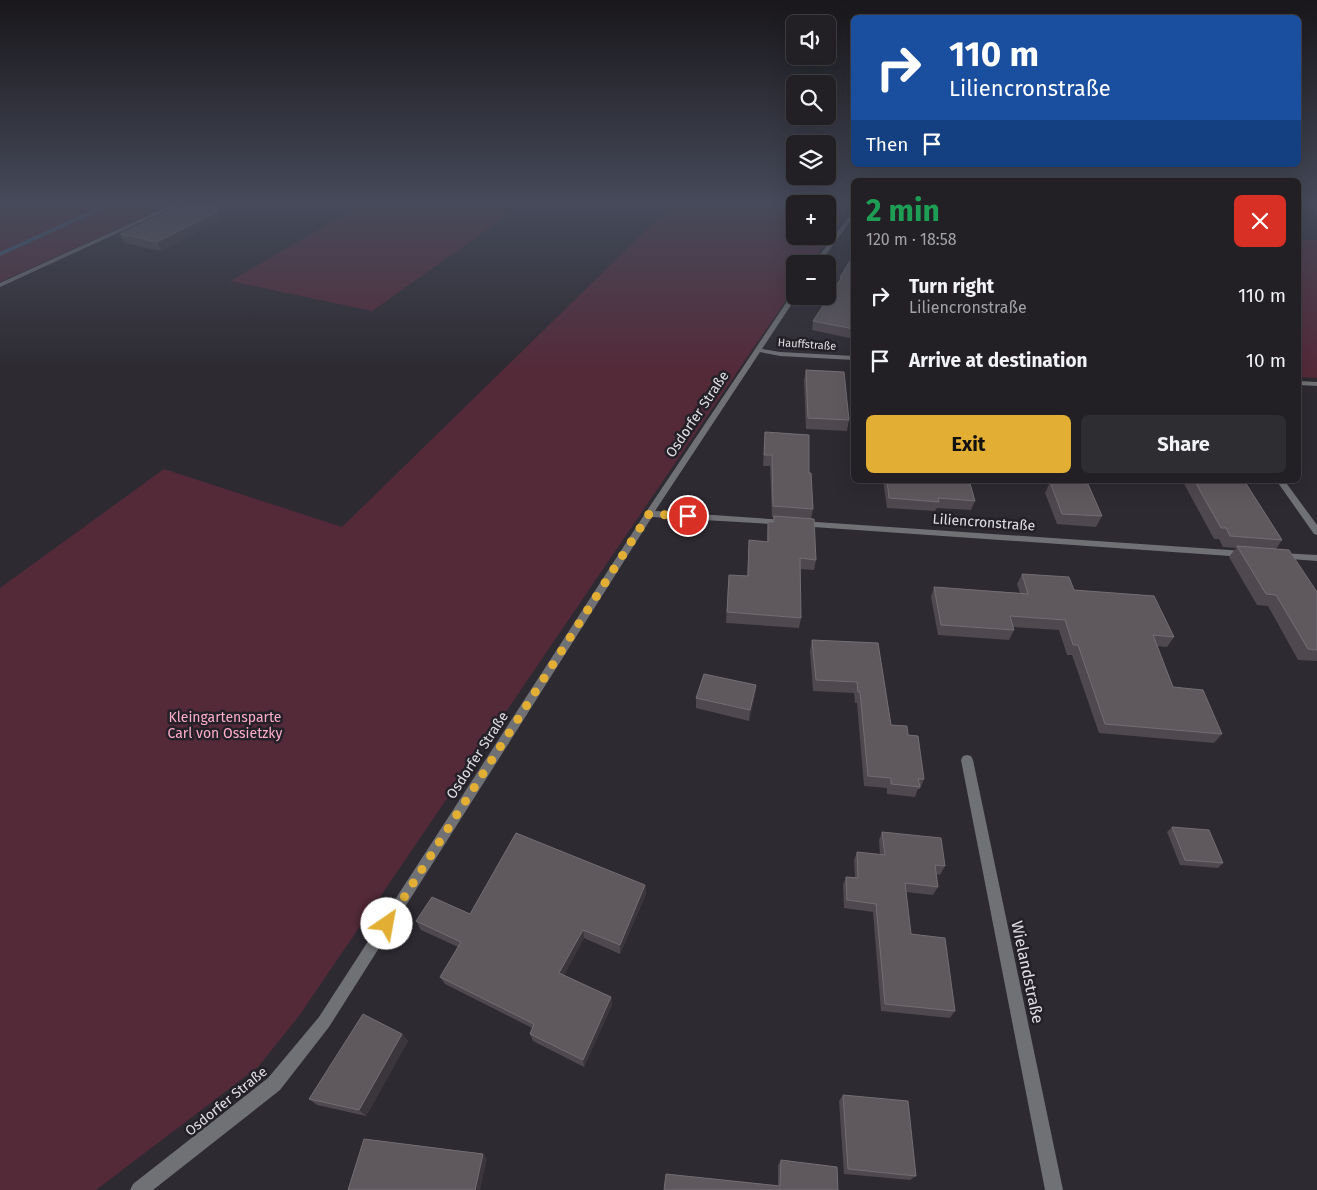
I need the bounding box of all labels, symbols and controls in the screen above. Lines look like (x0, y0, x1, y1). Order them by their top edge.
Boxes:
map controls (786, 15, 836, 305)
button: sound (786, 15, 836, 65)
text: 110 m (949, 33, 1039, 75)
icon: right (866, 35, 931, 100)
button: search (786, 75, 836, 125)
text: Liliencronstraße (949, 75, 1111, 102)
icon: arrive (918, 130, 946, 158)
text: Then (866, 133, 908, 156)
button: layers (786, 135, 836, 185)
text: 2 min (866, 193, 940, 229)
button: + (786, 195, 836, 245)
button: close (1234, 195, 1286, 247)
text: 120 m · 18:58 (866, 230, 957, 249)
button: − (786, 255, 836, 305)
text: Turn right (909, 275, 994, 298)
icon: right (866, 282, 894, 310)
text: 110 m (1238, 284, 1286, 307)
text: Liliencronstraße (909, 298, 1027, 317)
street label: Hauffstraße (777, 336, 837, 353)
icon: arrive (866, 347, 894, 375)
text: Arrive at destination (909, 349, 1088, 372)
text: 10 m (1246, 349, 1286, 372)
street label: Osdorfer Straße (662, 368, 733, 461)
button: Exit (866, 415, 1071, 473)
button: Share (1081, 415, 1286, 473)
pin (667, 495, 709, 537)
icon: arrive (674, 502, 702, 530)
street label: Liliencronstraße (932, 510, 1036, 535)
street label: Osdorfer Straße (443, 708, 512, 802)
park label: Kleingartensparte Carl von Ossietzky (168, 709, 283, 742)
position arrow (360, 897, 412, 949)
street label: Wielandstraße (1007, 919, 1048, 1025)
street label: Osdorfer Straße (182, 1063, 271, 1140)

